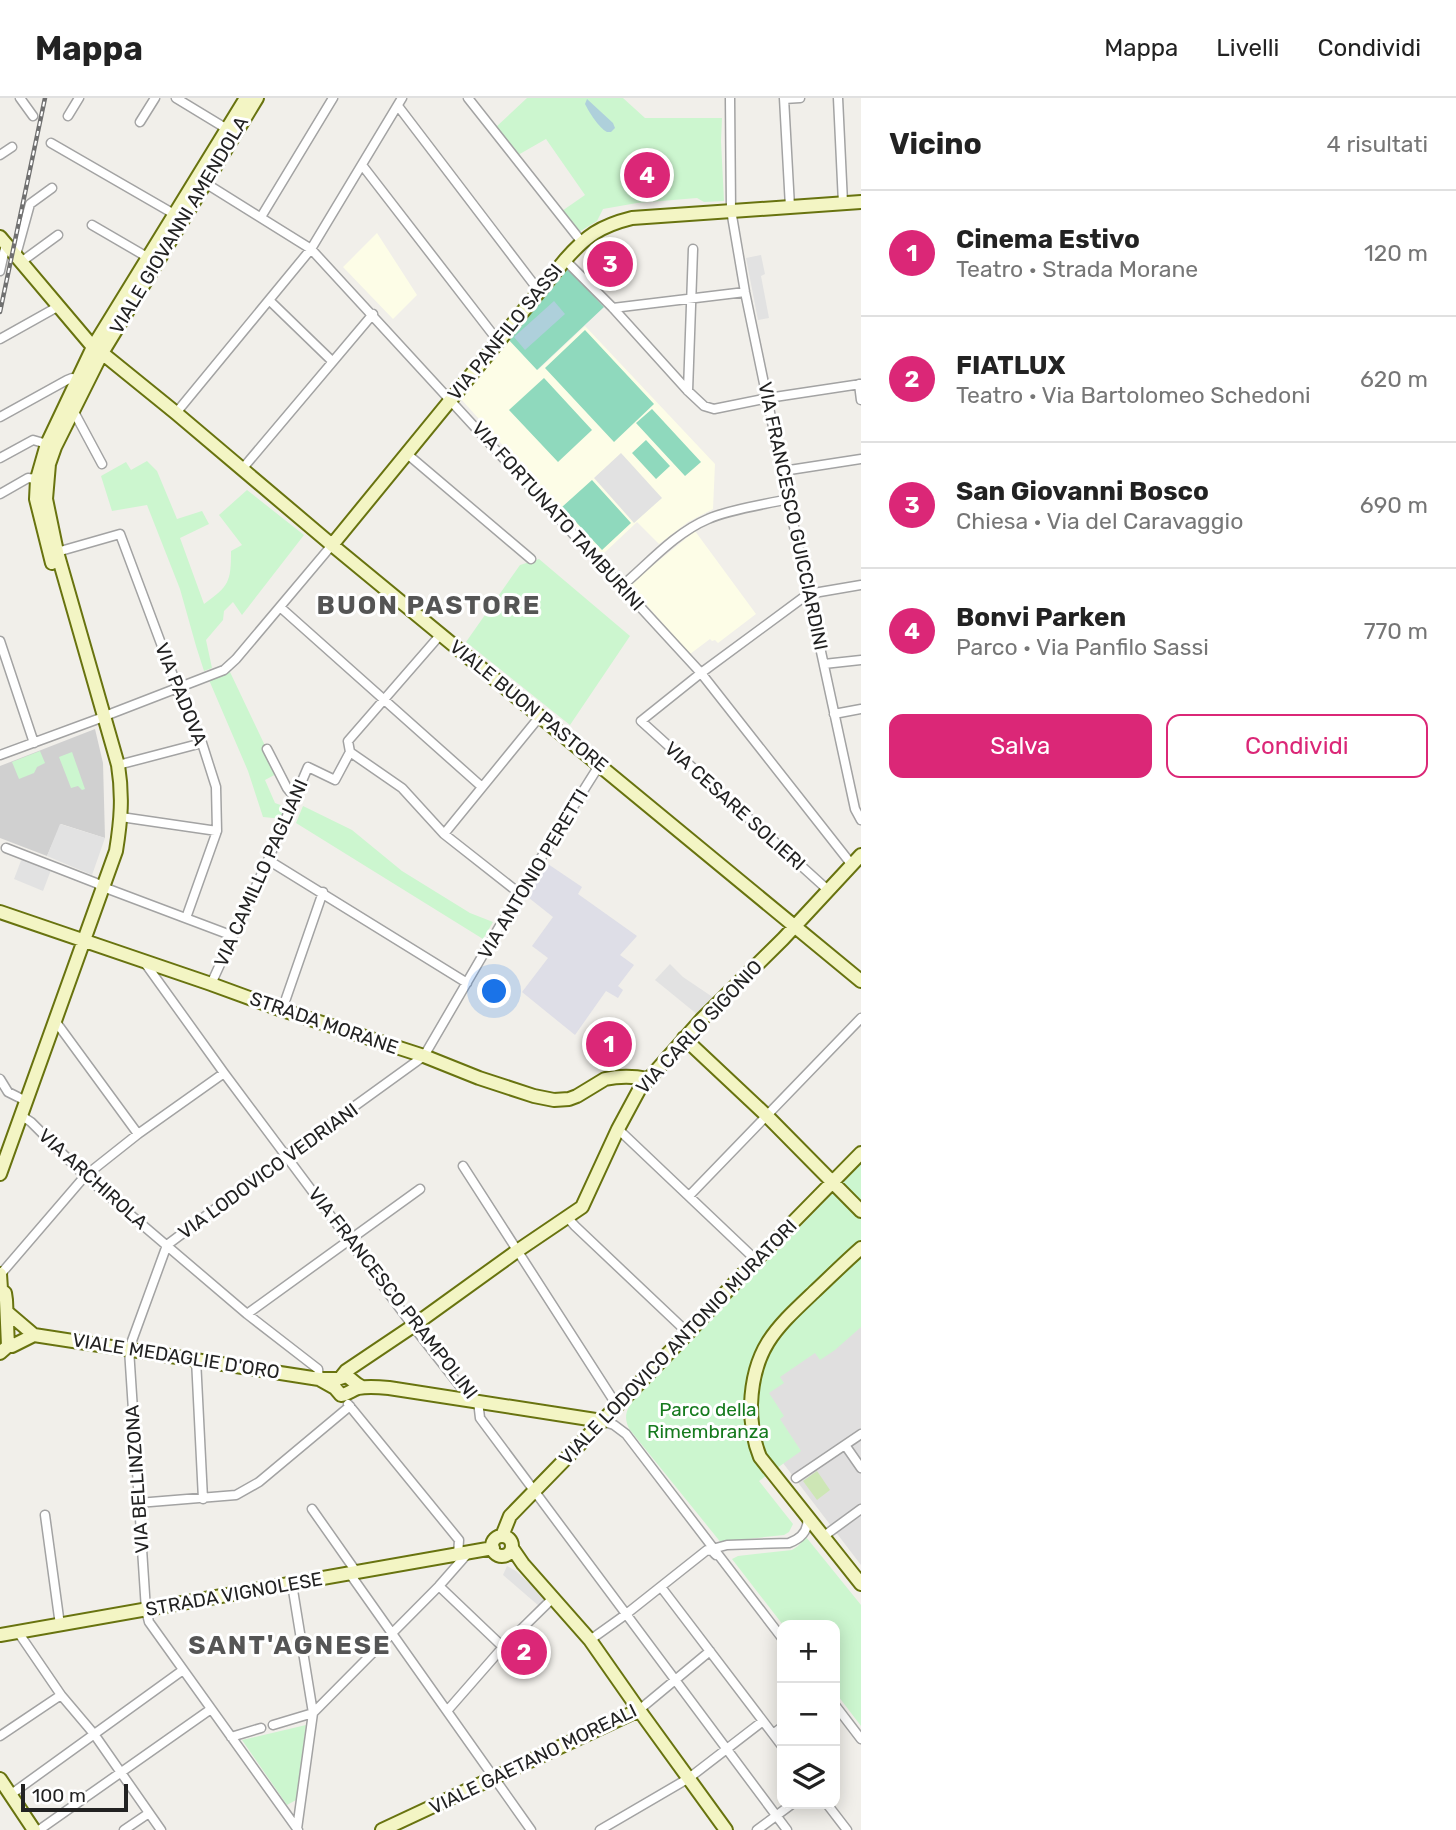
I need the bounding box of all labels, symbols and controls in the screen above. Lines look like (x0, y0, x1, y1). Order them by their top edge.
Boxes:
text: Mappa (35, 29, 143, 68)
text: Mappa (1104, 34, 1178, 62)
text: Livelli (1216, 34, 1279, 62)
text: Condividi (1317, 34, 1421, 62)
street label: VIALE GIOVANNI AMENDOLA (105, 112, 253, 338)
text: Vicino (889, 126, 982, 162)
text: 4 risultati (1326, 130, 1428, 158)
pin: 4 (624, 149, 670, 201)
text: Cinema Estivo (956, 224, 1140, 255)
pin: 3 (587, 238, 633, 290)
text: 1 (906, 239, 918, 267)
text: 120 m (1364, 239, 1428, 267)
text: Teatro · Strada Morane (956, 255, 1198, 283)
street label: VIA PANFILO SASSI (443, 259, 567, 405)
text: FIATLUX (956, 350, 1066, 381)
text: 2 (905, 365, 919, 393)
text: 620 m (1360, 365, 1428, 393)
street label: VIA FRANCESCO GUICCIARDINI (753, 380, 833, 652)
text: Teatro · Via Bartolomeo Schedoni (956, 381, 1311, 409)
street label: VIA FORTUNATO TAMBURINI (467, 417, 649, 615)
text: San Giovanni Bosco (956, 476, 1209, 507)
text: 3 (904, 491, 920, 519)
text: 690 m (1360, 491, 1428, 519)
text: Chiesa · Via del Caravaggio (956, 507, 1243, 535)
district label: BUON PASTORE (317, 590, 541, 621)
text: Bonvi Parken (956, 602, 1126, 633)
text: 4 (904, 617, 920, 645)
text: 770 m (1364, 617, 1428, 645)
text: Parco · Via Panfilo Sassi (956, 633, 1209, 661)
street label: VIALE BUON PASTORE (445, 635, 613, 777)
street label: VIA PADOVA (150, 639, 212, 749)
button: Salva (889, 714, 1152, 778)
button: Condividi (1166, 714, 1428, 778)
street label: VIA CESARE SOLIERI (660, 737, 810, 875)
street label: VIA CAMILLO PAGLIANI (209, 776, 313, 970)
street label: VIA ANTONIO PERETTI (473, 785, 593, 963)
street label: VIA CARLO SIGONIO (631, 955, 767, 1099)
your location (477, 974, 511, 1008)
street label: STRADA MORANE (247, 987, 401, 1059)
pin: 1 (586, 1018, 632, 1070)
street label: VIA LODOVICO VEDRIANI (174, 1098, 362, 1244)
street label: VIA ARCHIROLA (34, 1124, 153, 1234)
street label: VIA FRANCESCO PRAMPOLINI (303, 1183, 483, 1403)
street label: VIALE LODOVICO ANTONIO MURATORI (554, 1214, 802, 1470)
street label: VIALE MEDAGLIE D'ORO (71, 1328, 281, 1384)
park label: Parco della Rimembranza (647, 1398, 769, 1443)
street label: VIA BELLINZONA (120, 1404, 154, 1554)
street label: STRADA VIGNOLESE (144, 1567, 324, 1621)
map controls (777, 1620, 840, 1809)
button: + (777, 1620, 840, 1683)
pin: 2 (501, 1626, 547, 1678)
district label: SANT'AGNESE (188, 1630, 392, 1661)
button: − (777, 1683, 840, 1746)
street label: VIALE GAETANO MOREALI (426, 1699, 640, 1819)
button: layers (777, 1746, 840, 1809)
scale bar (21, 1781, 128, 1813)
text: 100 m (32, 1784, 86, 1807)

